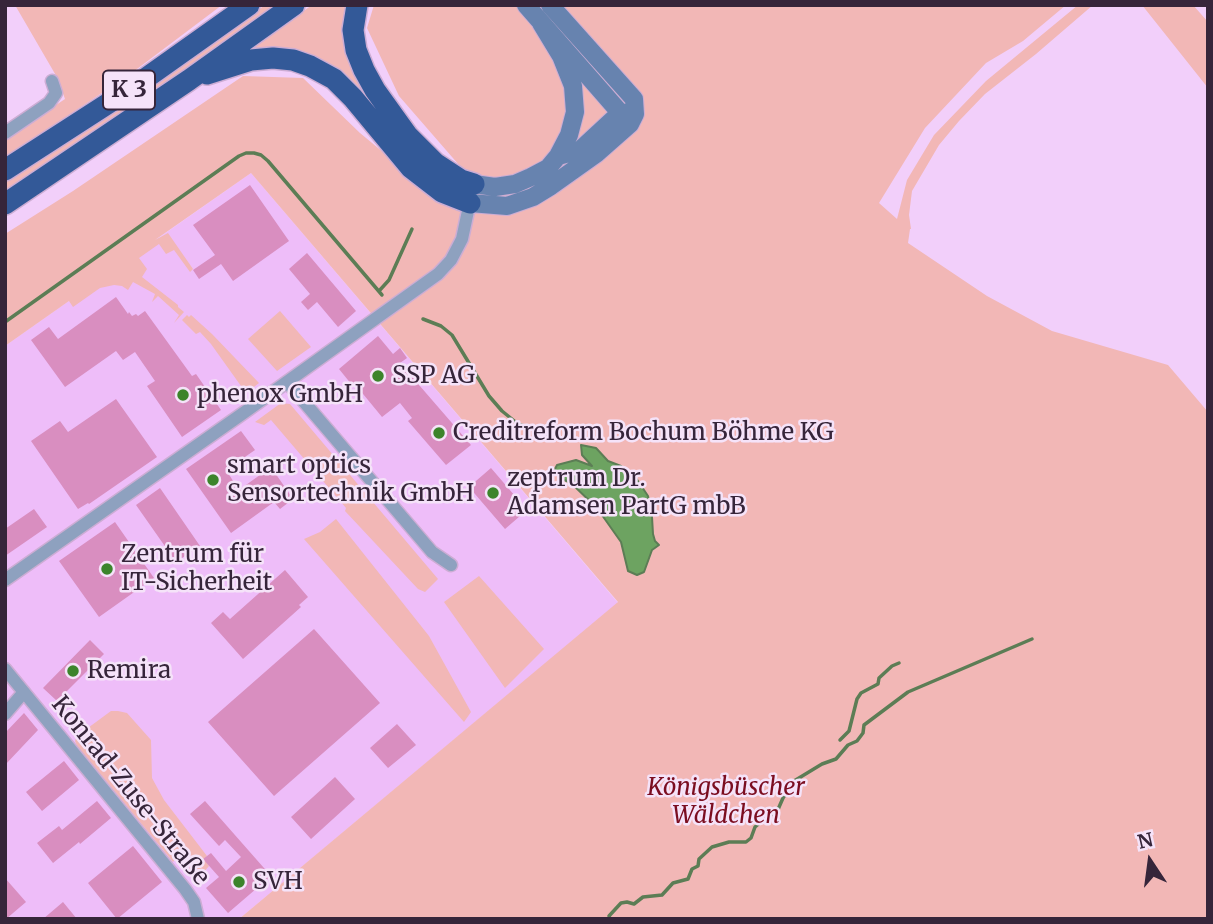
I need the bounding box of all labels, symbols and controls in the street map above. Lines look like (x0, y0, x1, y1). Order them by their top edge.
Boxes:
road number: K 3 (103, 71, 155, 110)
place label: SSP AG (392, 362, 475, 390)
marker: SSP AG (370, 368, 386, 384)
place label: phenox GmbH (197, 381, 363, 409)
marker: phenox GmbH (175, 387, 191, 403)
place label: Creditreform Bochum Böhme KG (453, 419, 834, 447)
marker: Creditreform Bochum Böhme KG (431, 425, 447, 441)
place label: smart optics Sensortechnik GmbH (227, 452, 474, 508)
place label: zeptrum Dr. Adamsen PartG mbB (507, 465, 746, 521)
marker: smart optics Sensortechnik GmbH (205, 472, 221, 488)
marker: zeptrum Dr. Adamsen PartG mbB (485, 485, 501, 501)
place label: Zentrum für IT-Sicherheit (121, 541, 272, 597)
marker: Zentrum für IT-Sicherheit (99, 561, 115, 577)
place label: Remira (87, 657, 171, 685)
marker: Remira (65, 663, 81, 679)
street label: Konrad-Zuse-Straße (45, 691, 215, 891)
park label: Königsbüscher Wäldchen (647, 774, 805, 830)
north arrow (1115, 826, 1185, 896)
text: N (1135, 827, 1155, 854)
place label: SVH (253, 868, 303, 896)
marker: SVH (231, 874, 247, 890)

